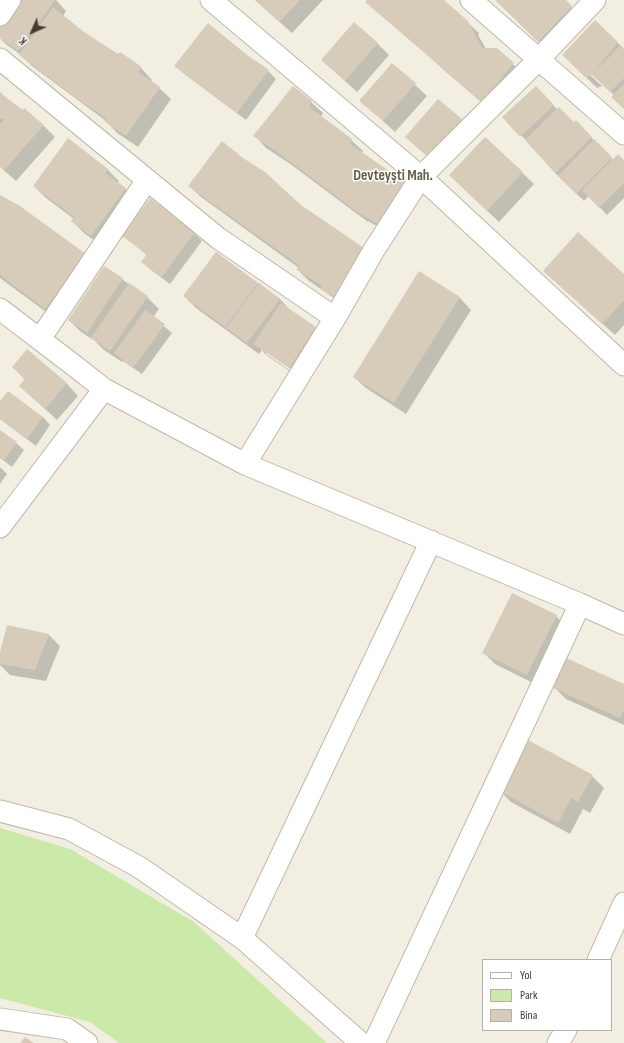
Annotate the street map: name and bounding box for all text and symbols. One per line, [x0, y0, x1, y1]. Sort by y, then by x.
north arrow [12, 12, 52, 52]
text: K [17, 34, 30, 47]
district label: Devteyşti Mah. [353, 167, 433, 185]
legend [482, 959, 612, 1031]
text: Yol [520, 968, 532, 983]
text: Park [520, 988, 538, 1003]
text: Bina [520, 1008, 537, 1023]

